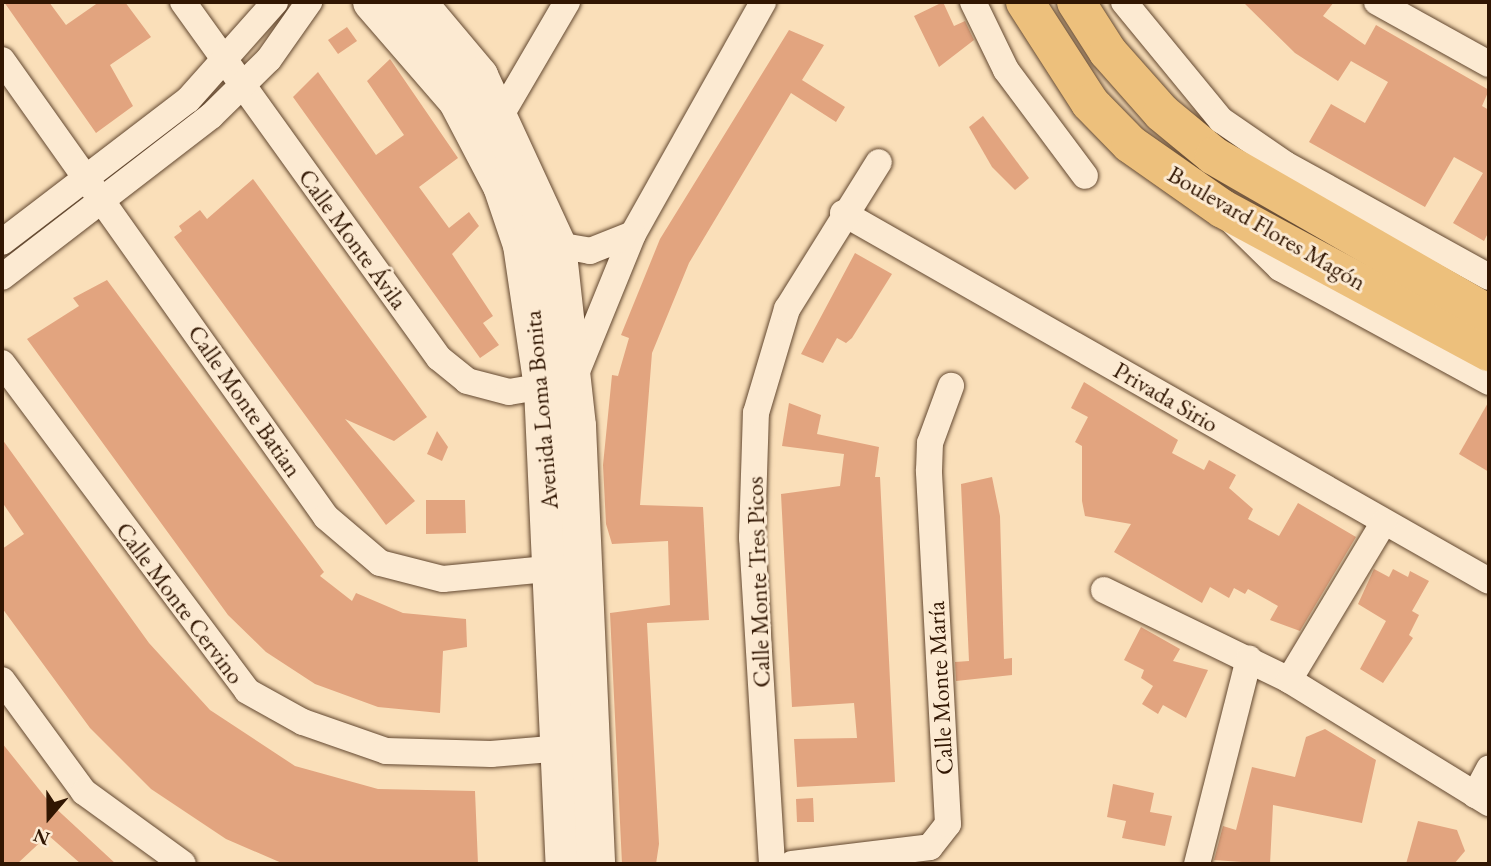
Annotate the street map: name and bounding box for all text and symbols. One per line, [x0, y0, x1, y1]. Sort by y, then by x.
street label: Boulevard Flores Magón [1163, 160, 1371, 296]
street label: Calle Monte Ávila [292, 163, 414, 315]
street label: Avenida Loma Bonita [518, 309, 564, 511]
street label: Calle Monte Batian [182, 319, 308, 483]
street label: Privada Sirio [1108, 355, 1224, 439]
street label: Calle Monte Tres Picos [740, 476, 776, 688]
street label: Calle Monte Cervino [110, 516, 250, 690]
street label: Calle Monte María [921, 600, 959, 776]
north arrow [14, 782, 84, 852]
text: N [30, 823, 53, 852]

